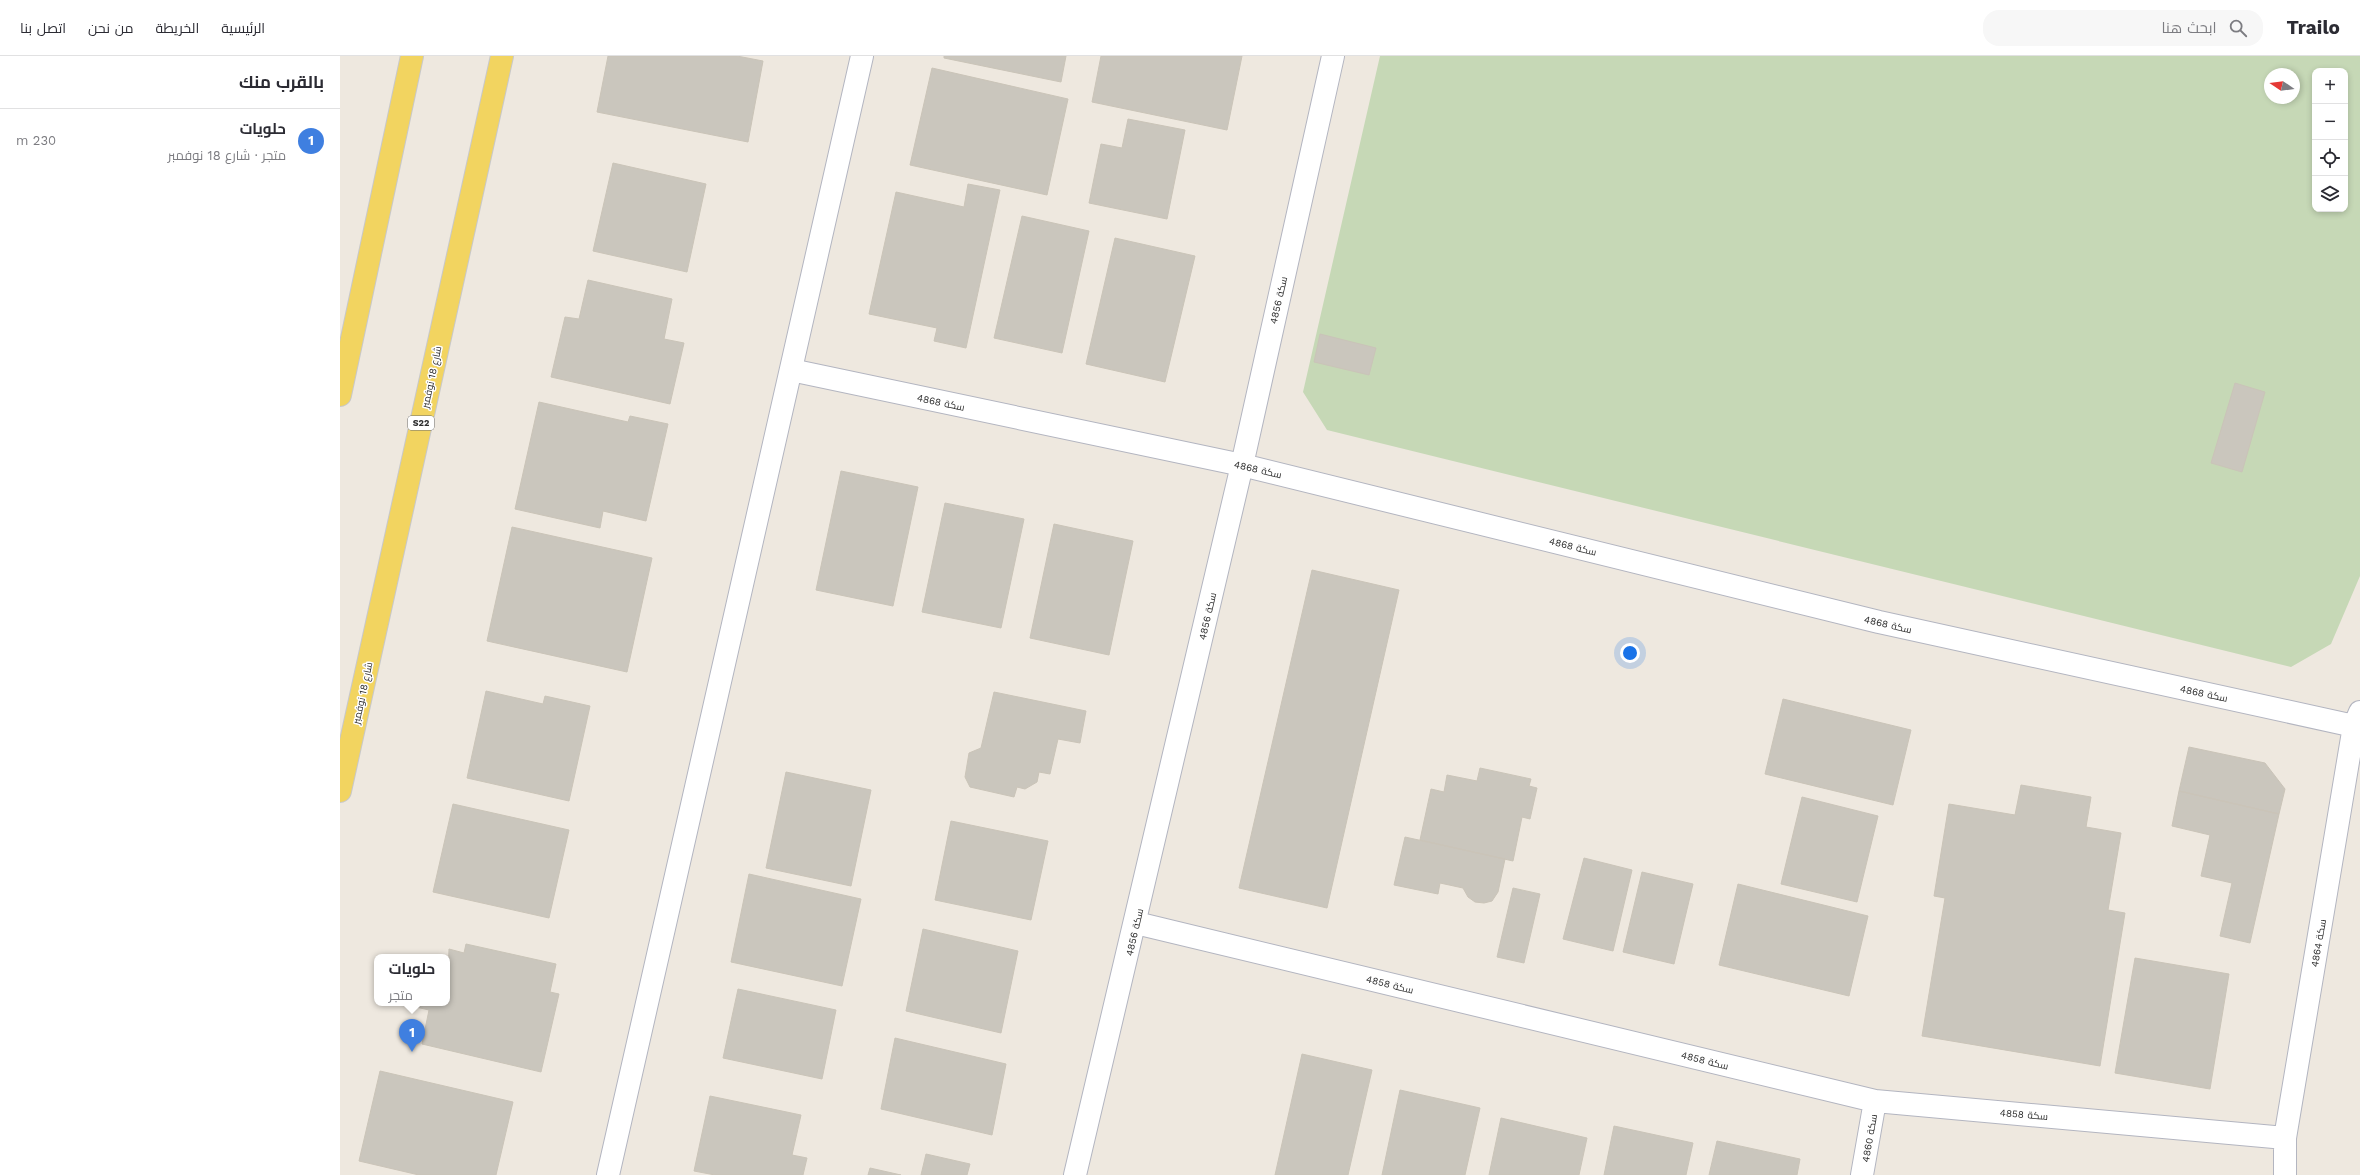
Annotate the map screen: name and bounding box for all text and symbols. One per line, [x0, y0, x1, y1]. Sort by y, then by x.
search box [1983, 10, 2263, 46]
text: Trailo [2287, 16, 2340, 39]
icon: search [2227, 17, 2249, 39]
text: ابحث هنا [2161, 19, 2217, 37]
text: اتصل بنا [20, 20, 66, 36]
text: من نحن [88, 20, 134, 36]
text: الخريطة [156, 20, 199, 36]
text: الرئيسية [221, 20, 265, 36]
north arrow [2264, 68, 2300, 104]
map controls [2312, 68, 2348, 212]
button: + [2312, 68, 2348, 104]
text: بالقرب منك [239, 72, 324, 92]
button: − [2312, 104, 2348, 140]
text: حلويات [240, 120, 286, 138]
text: 230 m [16, 133, 56, 148]
text: 1 [308, 133, 314, 148]
button: locate [2312, 140, 2348, 176]
text: متجر · شارع 18 نوفمبر [168, 148, 286, 163]
button: layers [2312, 176, 2348, 212]
street label: سكة 4856 [1268, 275, 1289, 325]
street label: شارع 18 نوفمبر [419, 345, 444, 410]
street label: سكة 4868 [916, 392, 966, 413]
road number: S22 [408, 416, 434, 430]
street label: سكة 4868 [1233, 459, 1283, 480]
street label: سكة 4868 [1548, 535, 1598, 558]
street label: سكة 4856 [1197, 591, 1218, 641]
street label: سكة 4868 [1863, 614, 1913, 635]
your location [1620, 643, 1640, 663]
street label: شارع 18 نوفمبر [350, 661, 375, 726]
street label: سكة 4868 [2179, 683, 2229, 704]
street label: سكة 4856 [1124, 907, 1145, 957]
street label: سكة 4864 [2309, 918, 2328, 968]
popup [374, 954, 450, 1006]
text: حلويات [389, 960, 435, 978]
street label: سكة 4858 [1365, 973, 1415, 996]
text: متجر [389, 988, 413, 1003]
pin: 1 [399, 1019, 425, 1052]
street label: سكة 4858 [1680, 1049, 1730, 1072]
street label: سكة 4858 [1999, 1107, 2048, 1122]
street label: سكة 4860 [1860, 1113, 1879, 1163]

